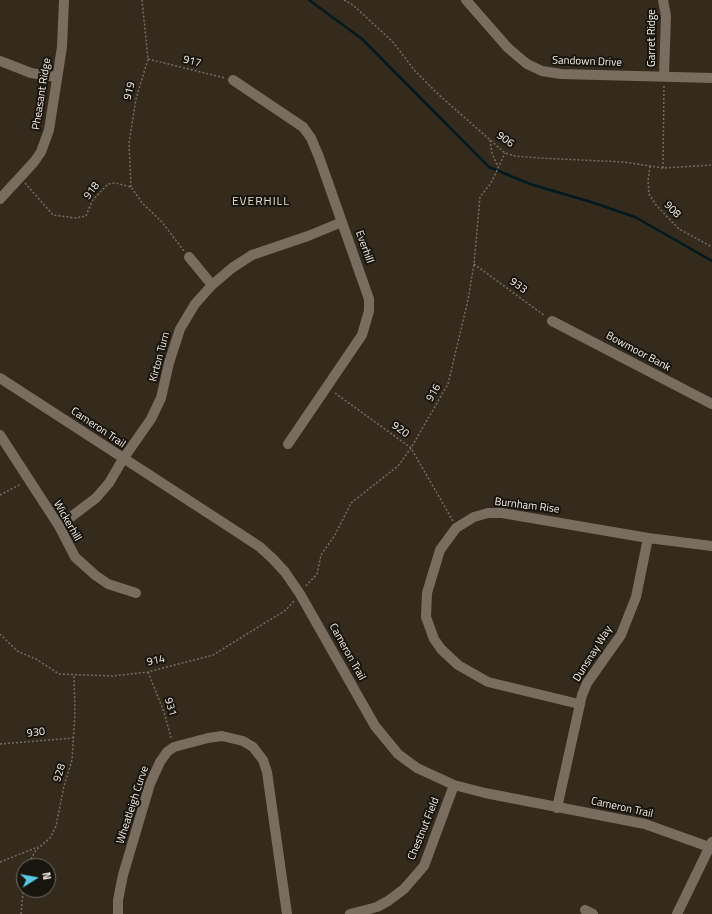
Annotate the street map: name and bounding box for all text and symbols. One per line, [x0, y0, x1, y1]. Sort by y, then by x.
street label: Garret Ridge [645, 9, 659, 67]
street label: 917 [181, 53, 203, 71]
street label: Sandown Drive [552, 54, 622, 70]
street label: Pheasant Ridge [30, 57, 54, 131]
street label: 919 [121, 80, 139, 102]
street label: 906 [494, 129, 516, 151]
street label: 918 [81, 180, 103, 202]
district label: EVERHILL [232, 195, 290, 209]
street label: 908 [661, 199, 683, 221]
street label: Everhill [352, 229, 376, 265]
street label: 933 [507, 275, 529, 297]
street label: Bowmoor Bank [603, 329, 673, 375]
street label: Kirton Turn [147, 331, 173, 383]
street label: 916 [424, 382, 444, 404]
street label: Cameron Trail [68, 405, 128, 451]
street label: 920 [389, 419, 411, 441]
street label: Burnham Rise [494, 495, 560, 517]
street label: Wickerhill [50, 498, 84, 544]
street label: Cameron Trail [326, 621, 368, 683]
street label: Dunsnay Way [571, 624, 615, 684]
street label: 914 [146, 653, 166, 669]
street label: 931 [161, 696, 179, 718]
street label: 930 [26, 725, 46, 741]
street label: 928 [51, 762, 69, 784]
street label: Wheatleigh Curve [114, 764, 152, 846]
street label: Cameron Trail [590, 795, 654, 821]
street label: Chestnut Field [405, 796, 443, 862]
north arrow [16, 858, 56, 898]
text: N [38, 871, 55, 881]

